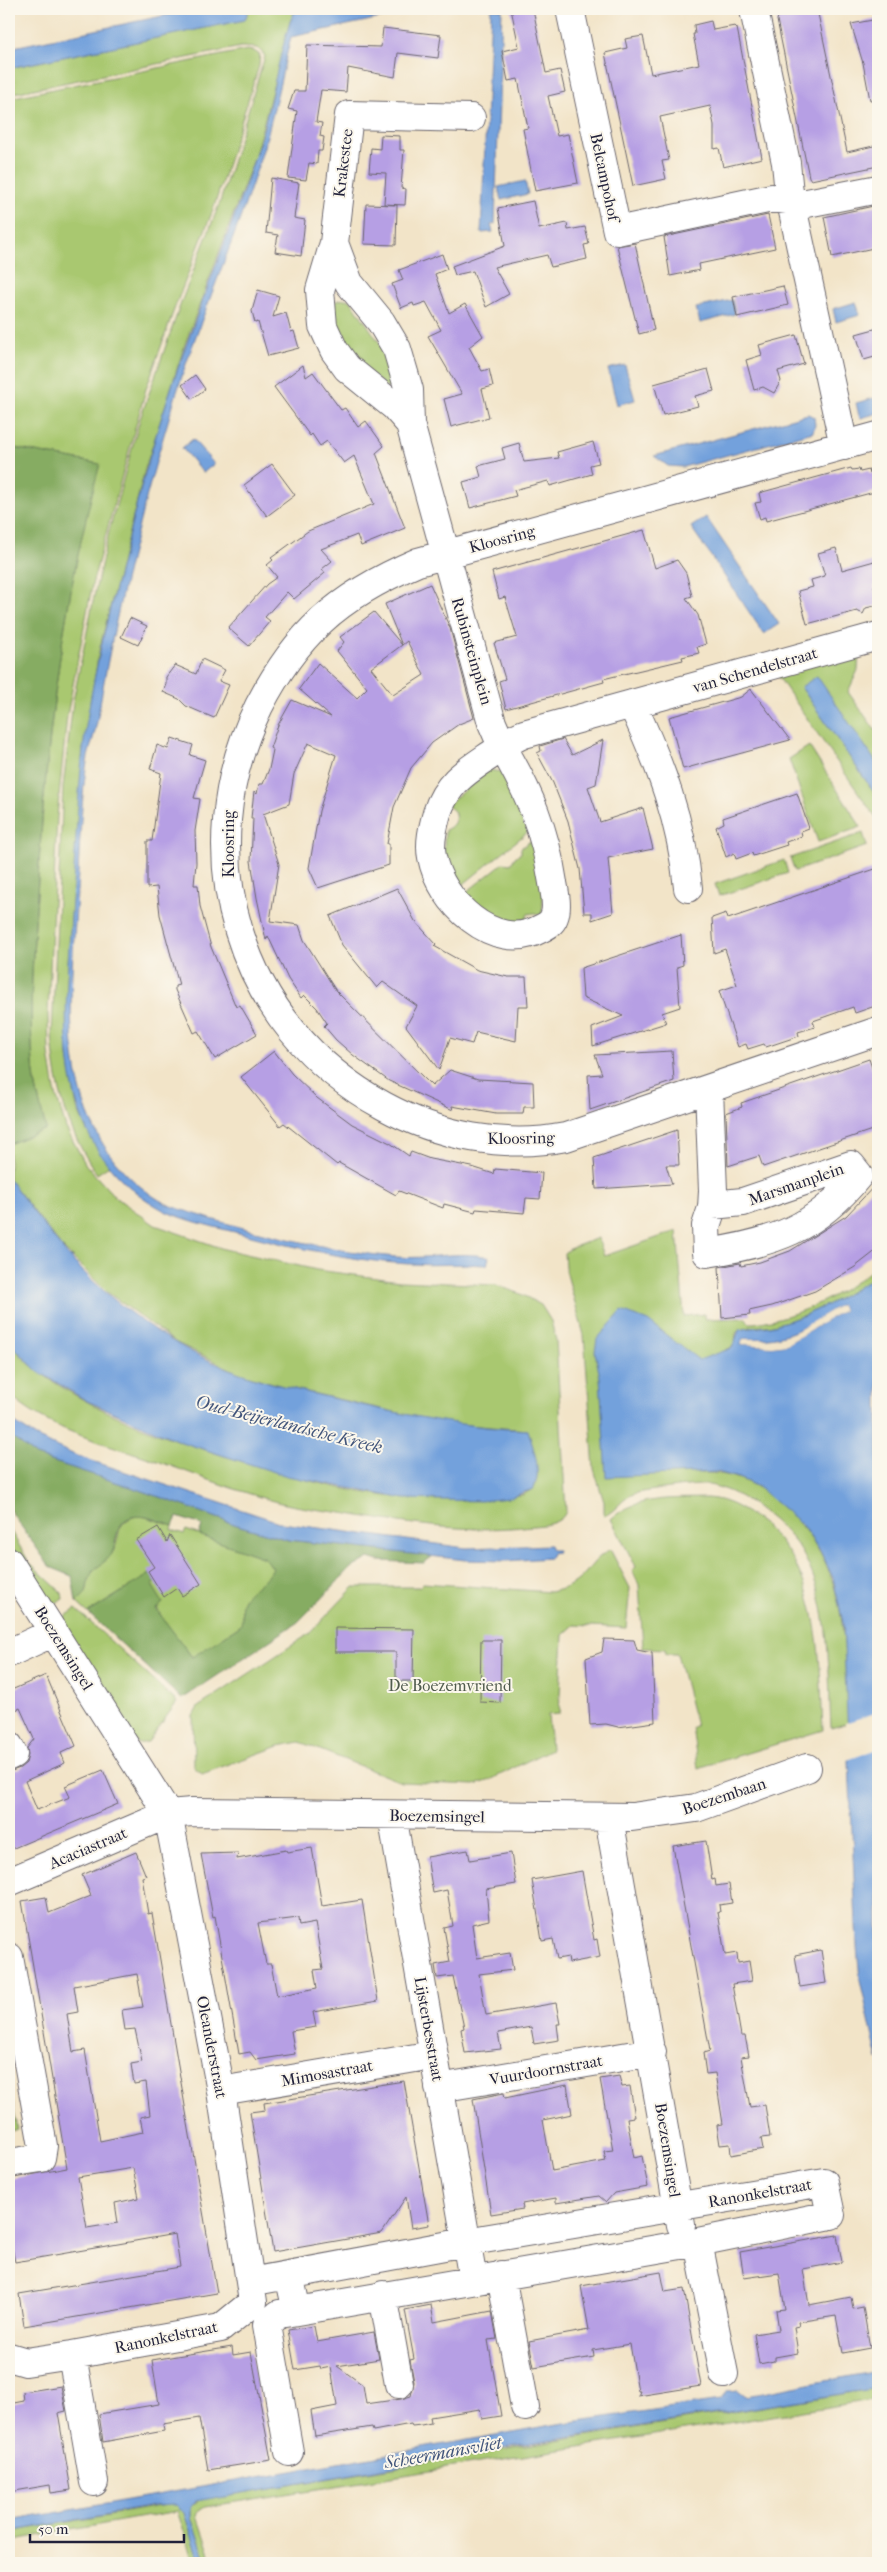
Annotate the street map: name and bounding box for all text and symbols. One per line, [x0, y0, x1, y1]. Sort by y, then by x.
street label: Krakestee [329, 127, 357, 199]
street label: Belcampohof [586, 131, 624, 226]
street label: Kloosring [467, 521, 537, 557]
street label: Rubinsteinplein [448, 595, 497, 708]
street label: van Schendelstraat [690, 643, 820, 697]
street label: Kloosring [219, 810, 238, 878]
street label: Kloosring [487, 1128, 555, 1148]
street label: Marsmanplein [746, 1159, 847, 1209]
water label: Oud-Beijerlandsche Kreek [193, 1392, 385, 1458]
street label: Boezemsingel [31, 1602, 98, 1694]
park label: De Boezemvriend [388, 1676, 512, 1695]
street label: Boezembaan [680, 1773, 769, 1818]
street label: Boezemsingel [389, 1806, 485, 1826]
street label: Acaciastraat [45, 1823, 130, 1873]
street label: Lijsterbesstraat [410, 1975, 448, 2083]
street label: Oleanderstraat [193, 1994, 231, 2100]
street label: Vuurdoornstraat [487, 2051, 604, 2089]
street label: Mimosastraat [280, 2056, 375, 2090]
street label: Boezemsingel [651, 2101, 685, 2199]
street label: Ranonkelstraat [707, 2174, 814, 2211]
street label: Ranonkelstraat [113, 2317, 220, 2357]
water label: Scheermansvliet [382, 2432, 505, 2474]
scale bar [30, 2512, 184, 2544]
text: 50 m [38, 2520, 69, 2538]

